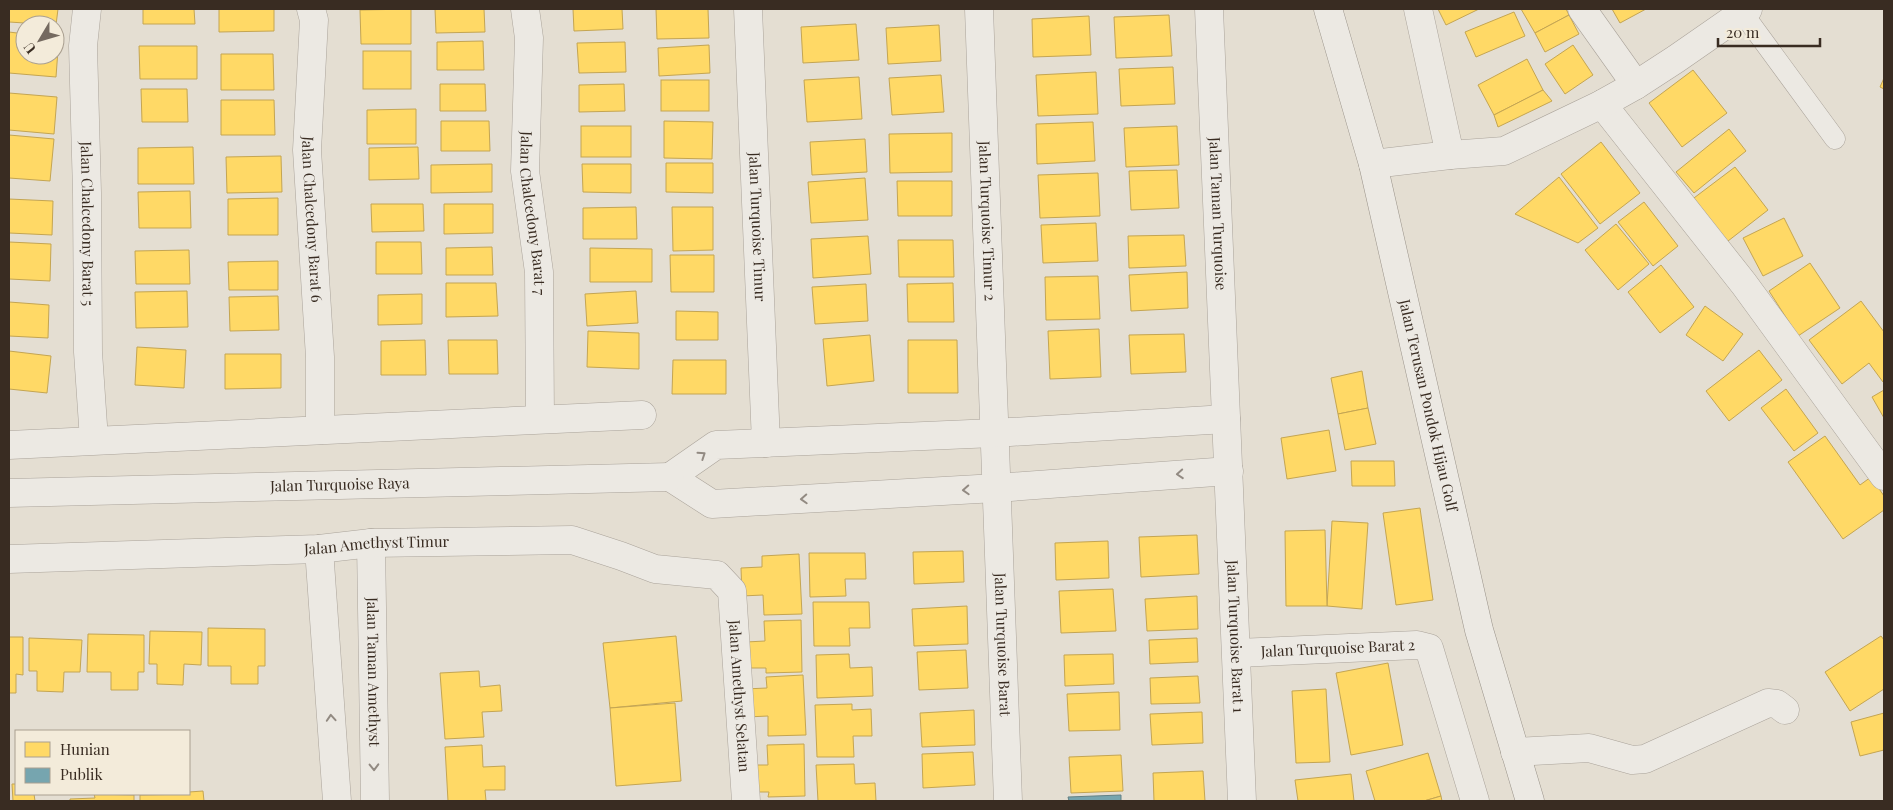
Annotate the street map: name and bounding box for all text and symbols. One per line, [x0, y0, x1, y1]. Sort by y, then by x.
north arrow [15, 15, 65, 65]
scale bar [1718, 15, 1820, 47]
text: 20 m [1726, 22, 1760, 42]
text: U [19, 38, 40, 58]
street label: Jalan Chalcedony Barat 7 [516, 130, 550, 295]
street label: Jalan Chalcedony Barat 6 [298, 135, 328, 303]
street label: Jalan Taman Turquoise [1205, 136, 1232, 291]
street label: Jalan Turquoise Timur 2 [975, 139, 1001, 301]
street label: Jalan Chalcedony Barat 5 [77, 140, 99, 306]
street label: Jalan Turquoise Timur [745, 151, 771, 302]
street label: Jalan Terusan Pondok Hijau Golf [1395, 296, 1463, 514]
one-way arrow [696, 452, 706, 461]
one-way arrow [1176, 469, 1184, 480]
street label: Jalan Turquoise Raya [269, 472, 410, 496]
one-way arrow [962, 484, 970, 495]
one-way arrow [799, 494, 807, 505]
street label: Jalan Amethyst Timur [303, 531, 450, 559]
street label: Jalan Turquoise Barat 1 [1223, 559, 1249, 714]
street label: Jalan Turquoise Barat [991, 571, 1016, 717]
street label: Jalan Taman Amethyst [363, 596, 385, 748]
street label: Jalan Amethyst Selatan [725, 618, 755, 773]
street label: Jalan Turquoise Barat 2 [1259, 634, 1415, 661]
one-way arrow [326, 713, 337, 721]
legend [15, 730, 190, 795]
text: Hunian [60, 739, 110, 759]
text: Publik [60, 764, 103, 784]
one-way arrow [369, 764, 379, 771]

